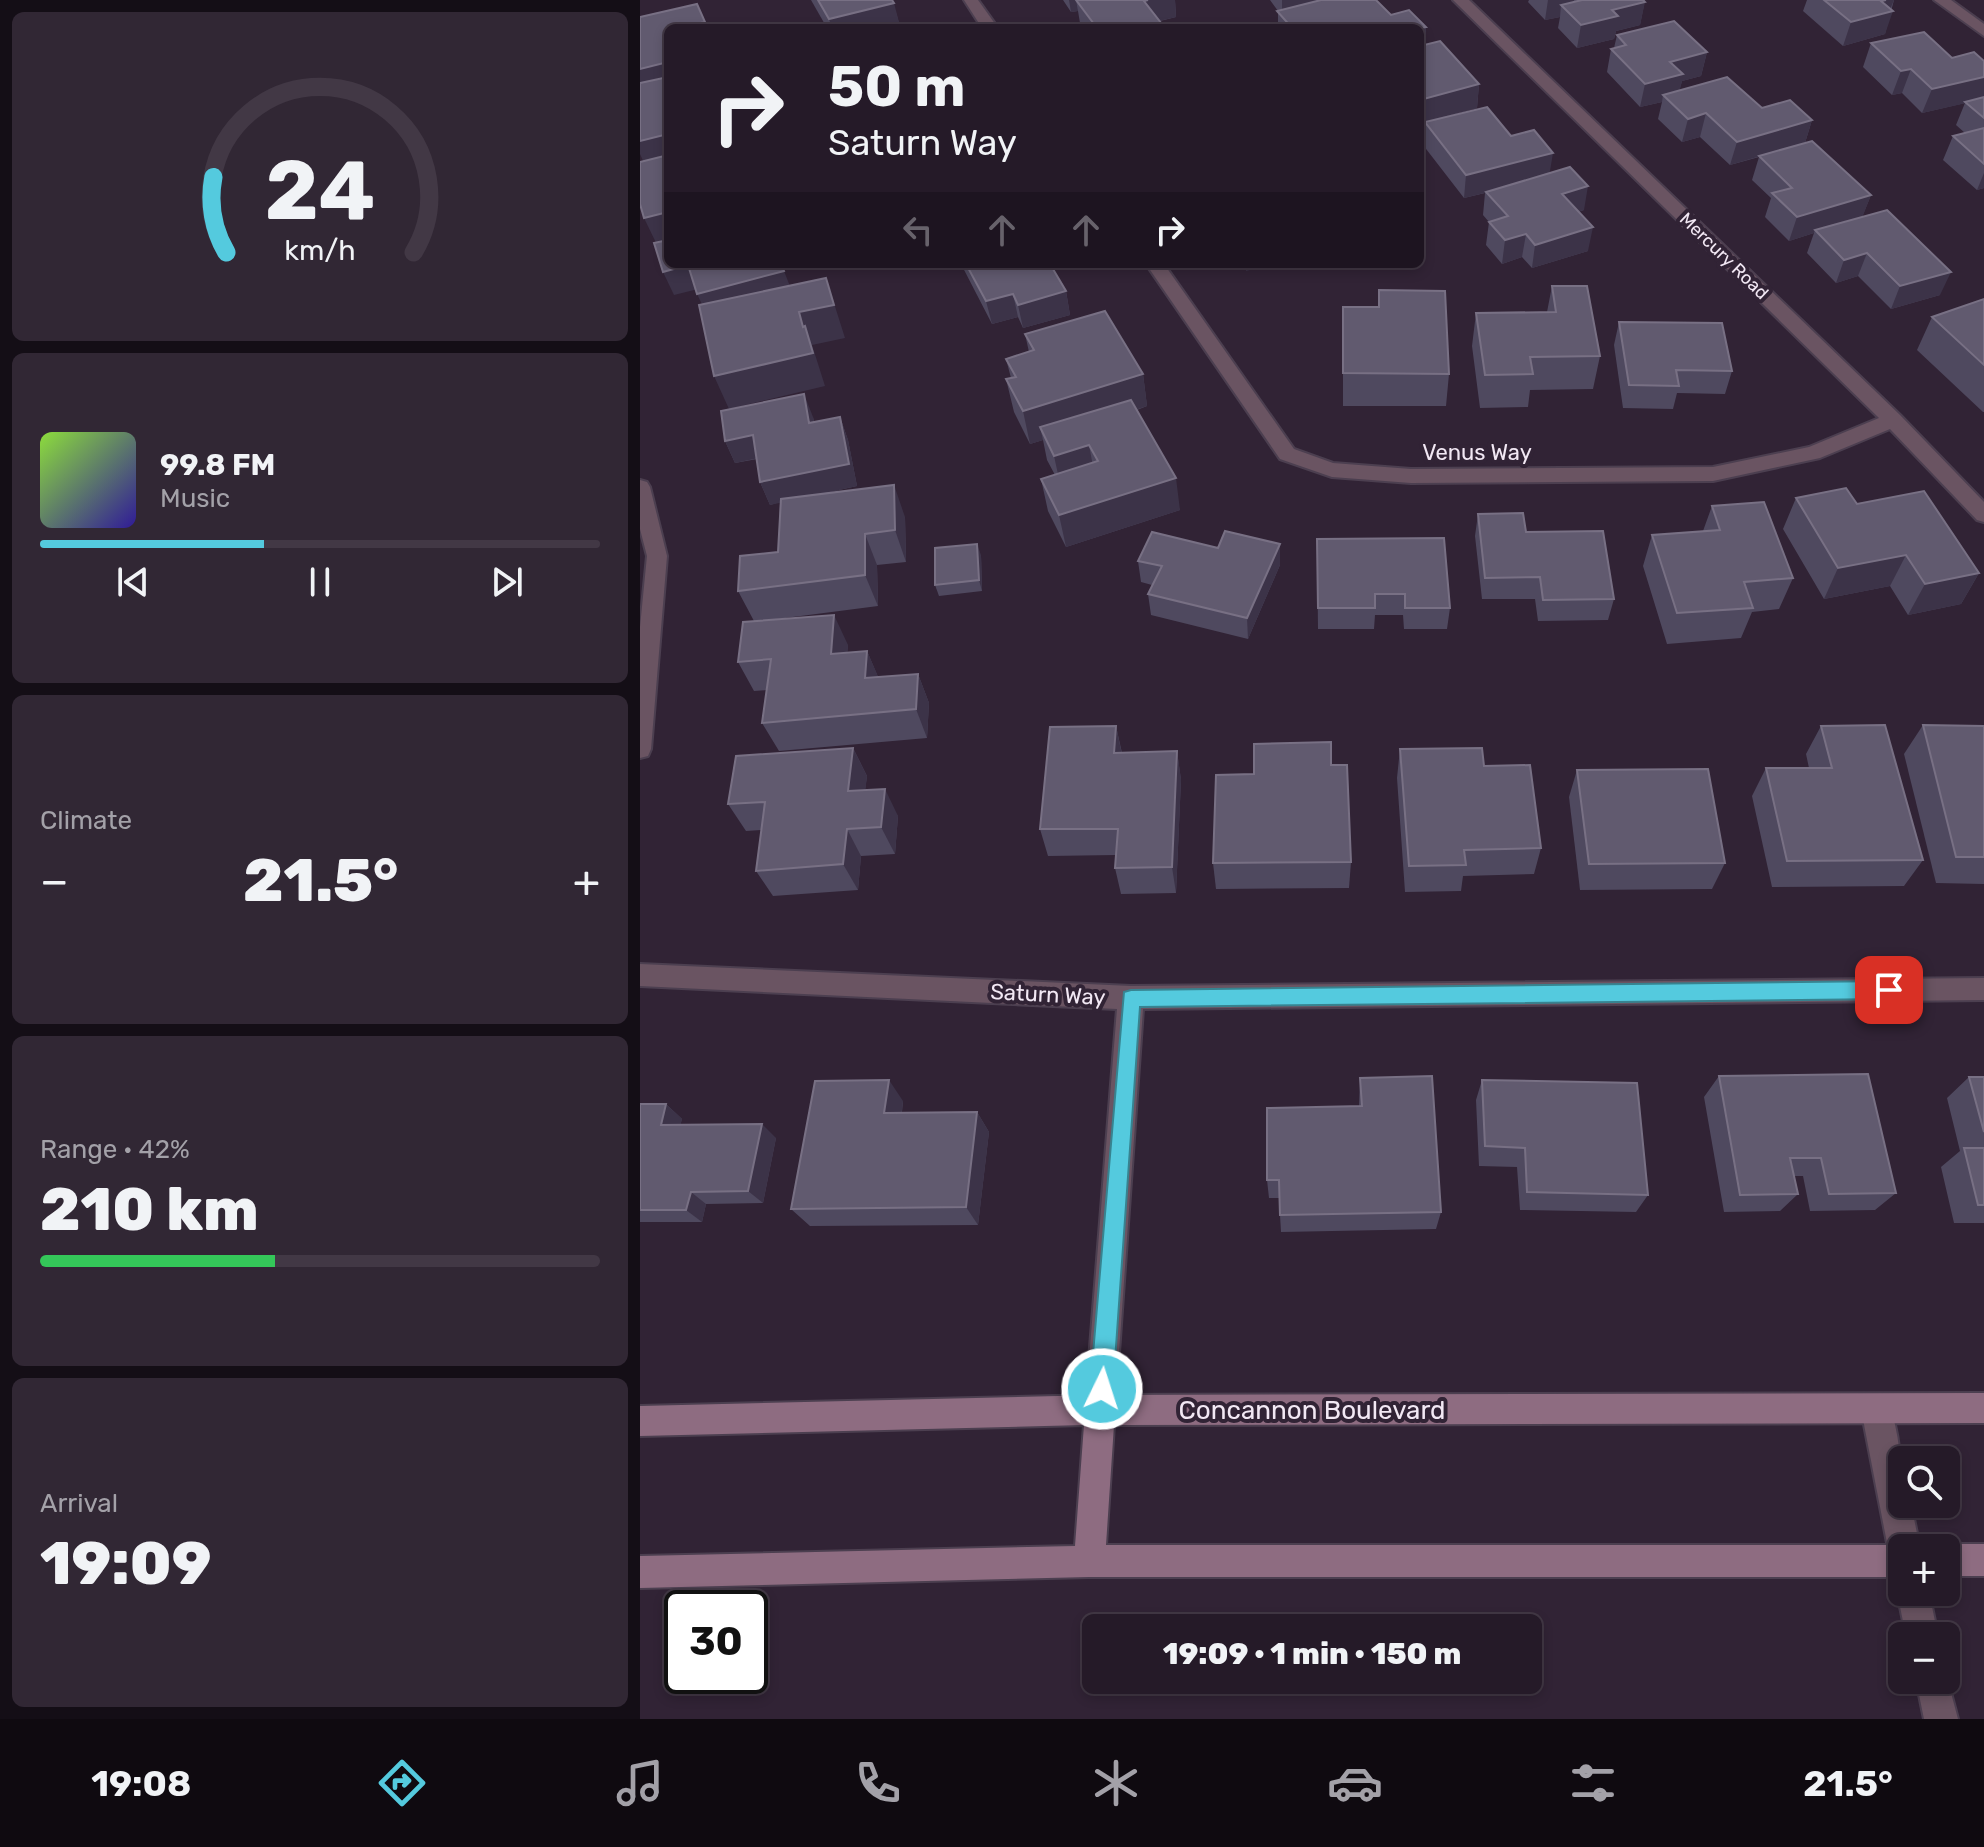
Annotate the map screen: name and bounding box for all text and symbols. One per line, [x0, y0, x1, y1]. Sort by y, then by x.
text: 50 m [828, 54, 965, 120]
icon: right [696, 56, 800, 160]
text: Saturn Way [828, 121, 1017, 164]
text: 24 [265, 140, 375, 239]
icon: left [896, 208, 940, 252]
icon: ahead [980, 208, 1024, 252]
icon: ahead [1064, 208, 1108, 252]
icon: right [1148, 208, 1192, 252]
street label: Mercury Road [1675, 208, 1773, 304]
text: km/h [284, 233, 356, 267]
street label: Venus Way [1422, 439, 1532, 466]
text: 99.8 FM [160, 447, 275, 483]
text: Music [160, 483, 230, 514]
icon: previous [111, 560, 155, 604]
icon: pause [298, 560, 342, 604]
icon: next [485, 560, 529, 604]
text: Climate [40, 805, 132, 836]
text: 21.5° [243, 845, 398, 916]
text: − [40, 855, 69, 907]
text: + [573, 855, 600, 907]
pin [1855, 956, 1923, 1024]
icon: arrive [1867, 968, 1911, 1012]
street label: Saturn Way [990, 978, 1106, 1011]
text: Range · 42% [40, 1134, 190, 1165]
text: 210 km [40, 1174, 259, 1245]
position arrow [1060, 1347, 1144, 1431]
street label: Concannon Boulevard [1179, 1395, 1445, 1426]
map controls [1888, 1446, 1960, 1694]
button: search [1888, 1446, 1960, 1518]
text: Arrival [40, 1488, 118, 1519]
text: 19:09 [40, 1528, 211, 1599]
button: + [1888, 1534, 1960, 1606]
speed limit sign: 30 [664, 1590, 768, 1694]
button: − [1888, 1622, 1960, 1694]
text: 19:09 · 1 min · 150 m [1163, 1636, 1461, 1672]
icon: directions [374, 1755, 430, 1811]
icon: music [612, 1755, 668, 1811]
icon: phone [850, 1755, 906, 1811]
icon: climate [1088, 1755, 1144, 1811]
icon: car [1327, 1755, 1383, 1811]
icon: filters [1565, 1755, 1621, 1811]
text: 19:08 [91, 1762, 191, 1805]
text: 21.5° [1803, 1762, 1893, 1805]

